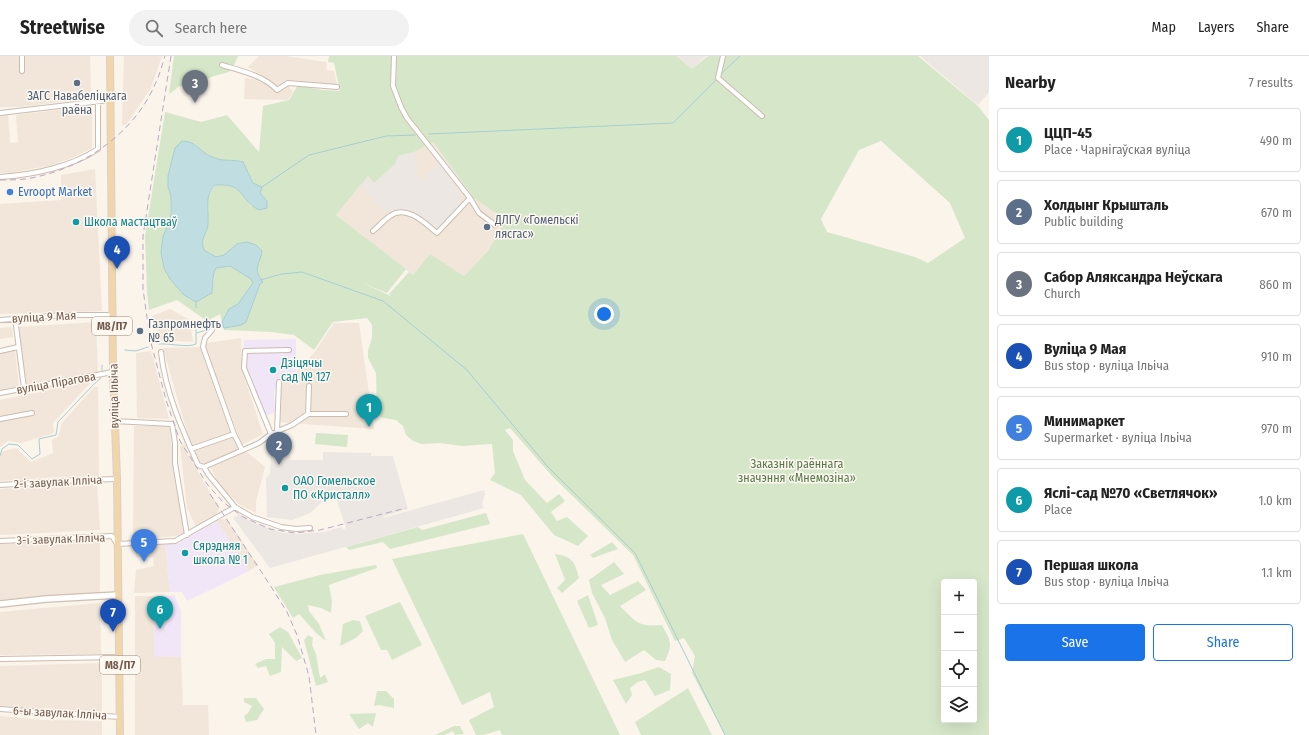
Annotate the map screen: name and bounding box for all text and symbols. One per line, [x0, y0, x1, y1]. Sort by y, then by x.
search box [129, 10, 409, 46]
text: Streetwise [20, 16, 105, 39]
icon: search [143, 17, 165, 39]
text: Search here [175, 19, 247, 37]
text: Map [1152, 19, 1176, 36]
text: Layers [1198, 19, 1234, 36]
text: Share [1256, 19, 1289, 36]
pin: 3 [182, 70, 208, 103]
text: Nearby [1005, 72, 1056, 93]
text: 7 results [1249, 75, 1293, 90]
marker: ЗАГС Навабеліцкага раёна [72, 78, 82, 88]
place label: ЗАГС Навабеліцкага раёна [27, 89, 127, 117]
text: ЦЦП-45 [1044, 124, 1092, 142]
text: 1 [1016, 133, 1022, 148]
text: 490 m [1260, 133, 1292, 148]
text: Place · Чарнігаўская вуліца [1044, 142, 1191, 157]
place label: Evroopt Market [18, 185, 92, 199]
marker: Evroopt Market [5, 187, 15, 197]
text: Холдынг Крышталь [1044, 196, 1168, 214]
text: 2 [1016, 205, 1022, 220]
text: 670 m [1261, 205, 1292, 220]
place label: ДЛГУ «Гомельскі лясгас» [494, 213, 579, 241]
text: Public building [1044, 214, 1123, 229]
place label: Школа мастацтваў [84, 215, 178, 229]
marker: Школа мастацтваў [71, 217, 81, 227]
marker: ДЛГУ «Гомельскі лясгас» [482, 222, 492, 232]
pin: 4 [104, 236, 130, 269]
text: Сабор Аляксандра Неўскага [1044, 268, 1223, 286]
text: 3 [1016, 277, 1022, 292]
text: 860 m [1259, 277, 1292, 292]
text: Church [1044, 286, 1081, 301]
your location [594, 304, 614, 324]
street label: вуліца 9 Мая [11, 308, 77, 326]
road number: М8/П7 [92, 317, 132, 335]
place label: Газпромнефть № 65 [148, 317, 222, 345]
marker: Газпромнефть № 65 [135, 326, 145, 336]
text: Вуліца 9 Мая [1044, 340, 1126, 358]
text: 4 [1016, 349, 1022, 364]
text: 910 m [1261, 349, 1292, 364]
place label: Дзіцячы сад № 127 [280, 356, 331, 384]
text: Bus stop · вуліца Ільіча [1044, 358, 1169, 373]
street label: вуліца Ільіча [106, 363, 122, 429]
marker: Дзіцячы сад № 127 [268, 365, 278, 375]
street label: вуліца Пірагова [15, 369, 97, 397]
pin: 1 [356, 394, 382, 427]
text: Минимаркет [1044, 412, 1125, 430]
text: 5 [1016, 421, 1022, 436]
text: 970 m [1261, 421, 1292, 436]
text: Supermarket · вуліца Ільіча [1044, 430, 1192, 445]
pin: 2 [266, 432, 292, 465]
park label: Заказнік раённага значэння «Мнемозіна» [738, 457, 856, 485]
street label: 2-і завулак Ілліча [13, 473, 103, 491]
place label: ОАО Гомельское ПО «Кристалл» [293, 474, 375, 502]
marker: ОАО Гомельское ПО «Кристалл» [280, 483, 290, 493]
text: Яслі-сад №70 «Светлячок» [1044, 484, 1218, 502]
text: 6 [1016, 493, 1022, 508]
text: 1.0 km [1258, 493, 1292, 508]
text: Place [1044, 502, 1072, 517]
pin: 5 [131, 529, 157, 562]
street label: 3-і завулак Ілліча [16, 530, 106, 548]
place label: Сярэдняя школа № 1 [193, 539, 248, 567]
marker: Сярэдняя школа № 1 [180, 548, 190, 558]
text: Першая школа [1044, 556, 1138, 574]
text: 7 [1016, 565, 1022, 580]
text: 1.1 km [1261, 565, 1292, 580]
text: Bus stop · вуліца Ільіча [1044, 574, 1169, 589]
map controls [941, 579, 977, 723]
button: + [941, 579, 977, 615]
pin: 6 [147, 596, 173, 629]
pin: 7 [100, 599, 126, 632]
button: − [941, 615, 977, 651]
button: Save [1005, 624, 1145, 661]
button: Share [1153, 624, 1293, 661]
button: locate [941, 651, 977, 687]
road number: М8/П7 [100, 656, 140, 674]
button: layers [941, 687, 977, 723]
street label: 6-ы завулак Ілліча [13, 704, 108, 722]

